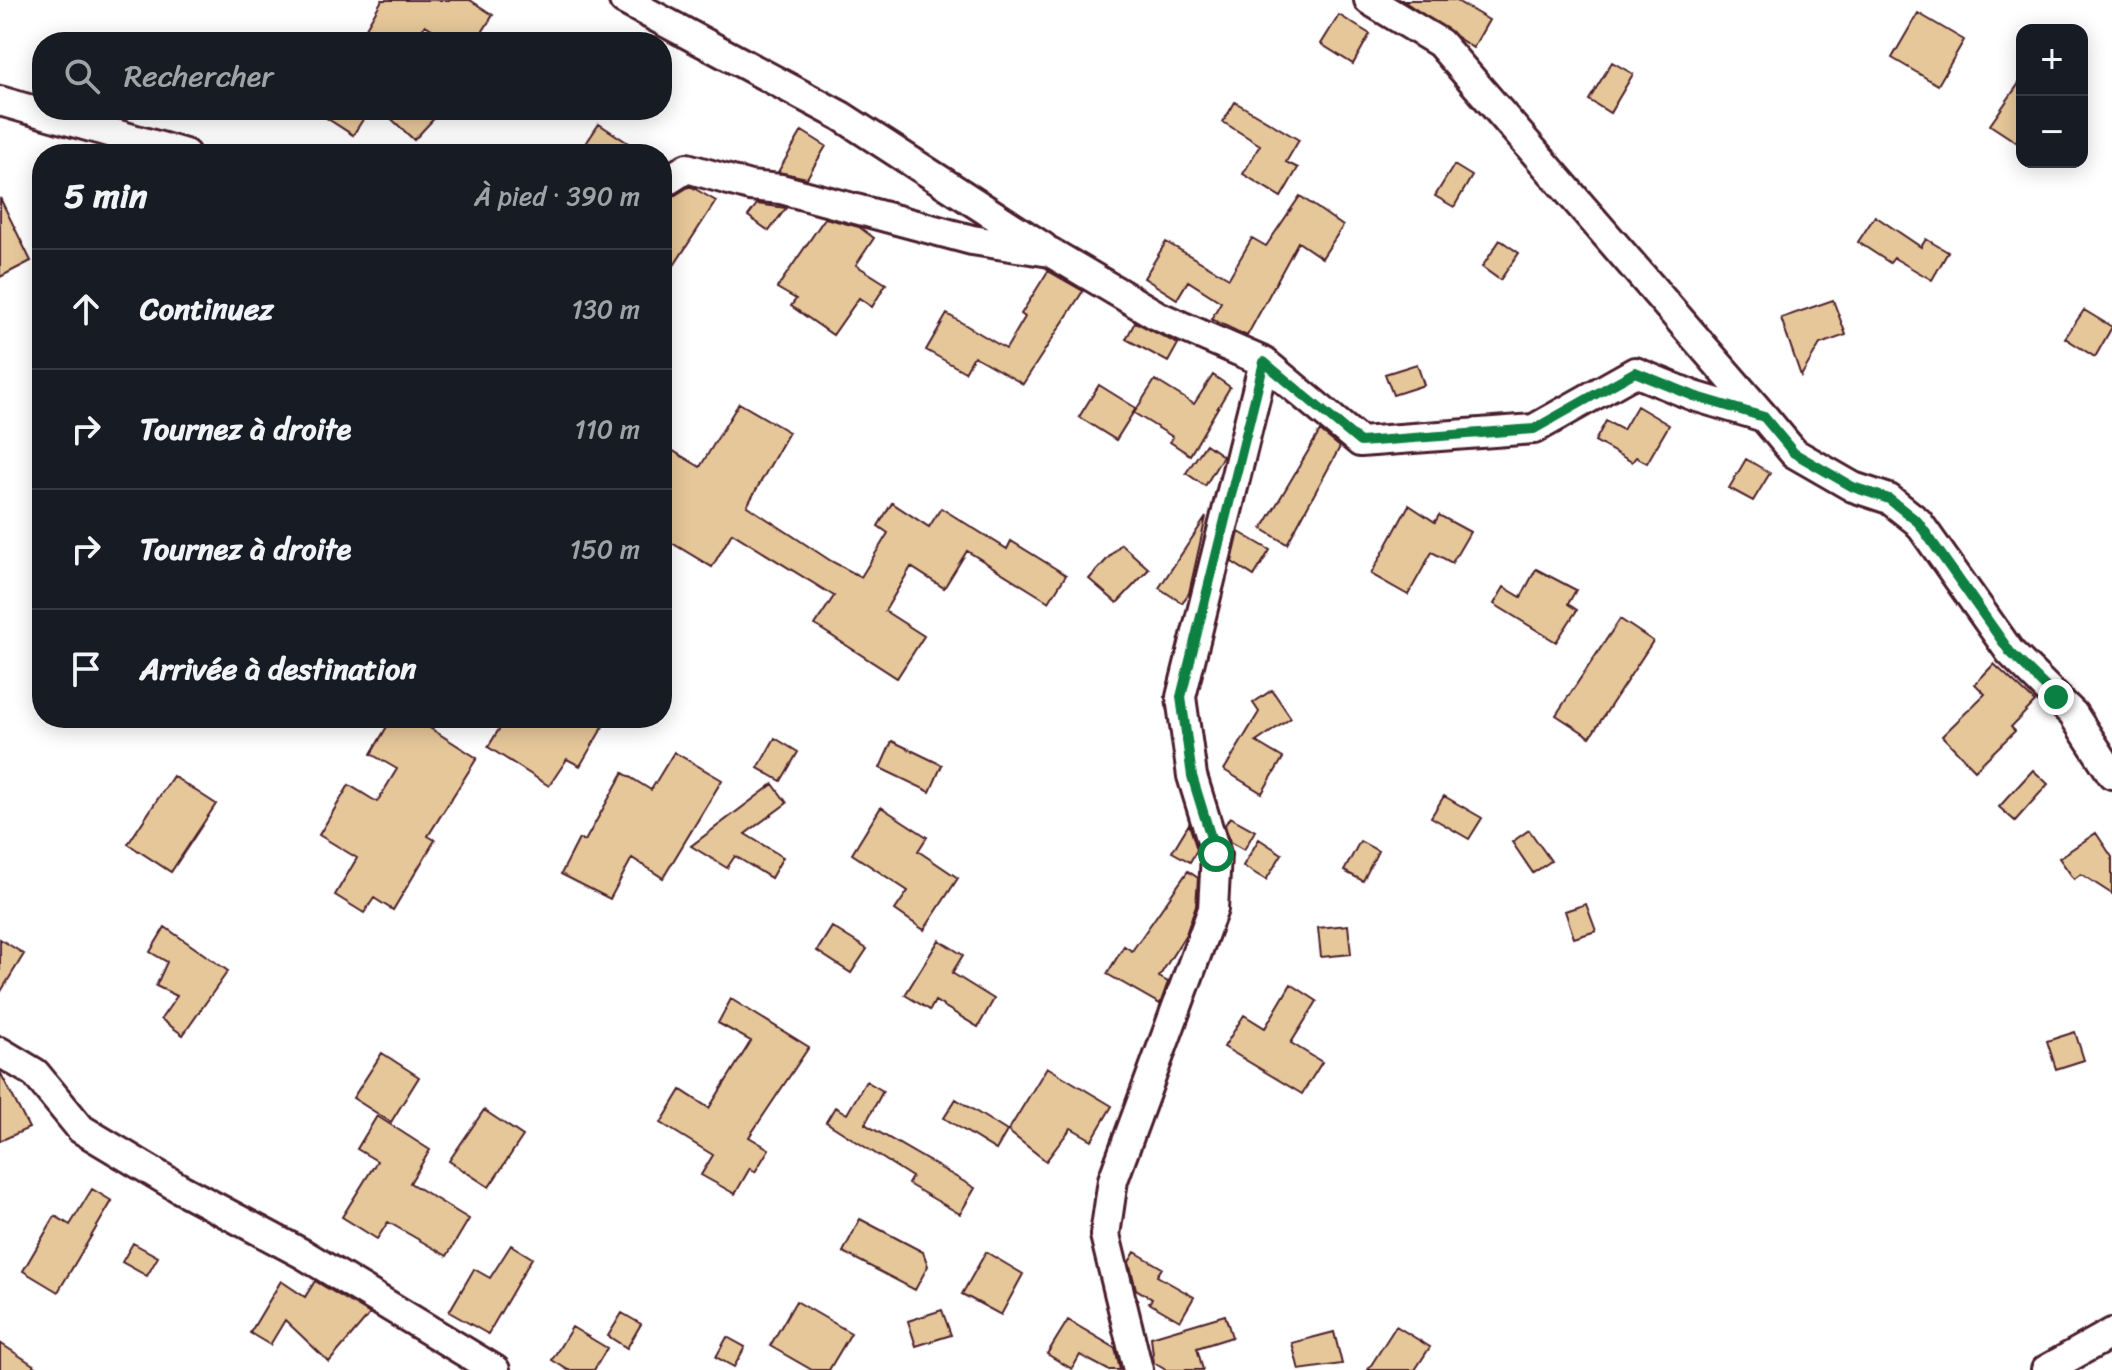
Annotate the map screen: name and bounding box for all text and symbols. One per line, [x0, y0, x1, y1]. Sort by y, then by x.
map controls [2016, 24, 2088, 168]
button: + [2016, 24, 2088, 96]
search box [32, 32, 672, 120]
text: Rechercher [124, 49, 274, 103]
icon: search [60, 54, 104, 98]
button: − [2016, 96, 2088, 168]
text: 5 min [64, 166, 147, 226]
text: À pied · 390 m [474, 173, 640, 219]
text: Continuez [140, 282, 274, 336]
text: 130 m [571, 286, 640, 332]
icon: ahead [64, 287, 108, 331]
text: Tournez à droite [140, 402, 351, 456]
text: 110 m [575, 406, 640, 452]
icon: right [64, 407, 108, 451]
text: Tournez à droite [140, 522, 351, 576]
text: 150 m [570, 526, 640, 572]
icon: right [64, 527, 108, 571]
text: Arrivée à destination [140, 642, 417, 696]
icon: arrive [64, 647, 108, 691]
route end [2038, 679, 2074, 715]
route start [1198, 836, 1234, 872]

